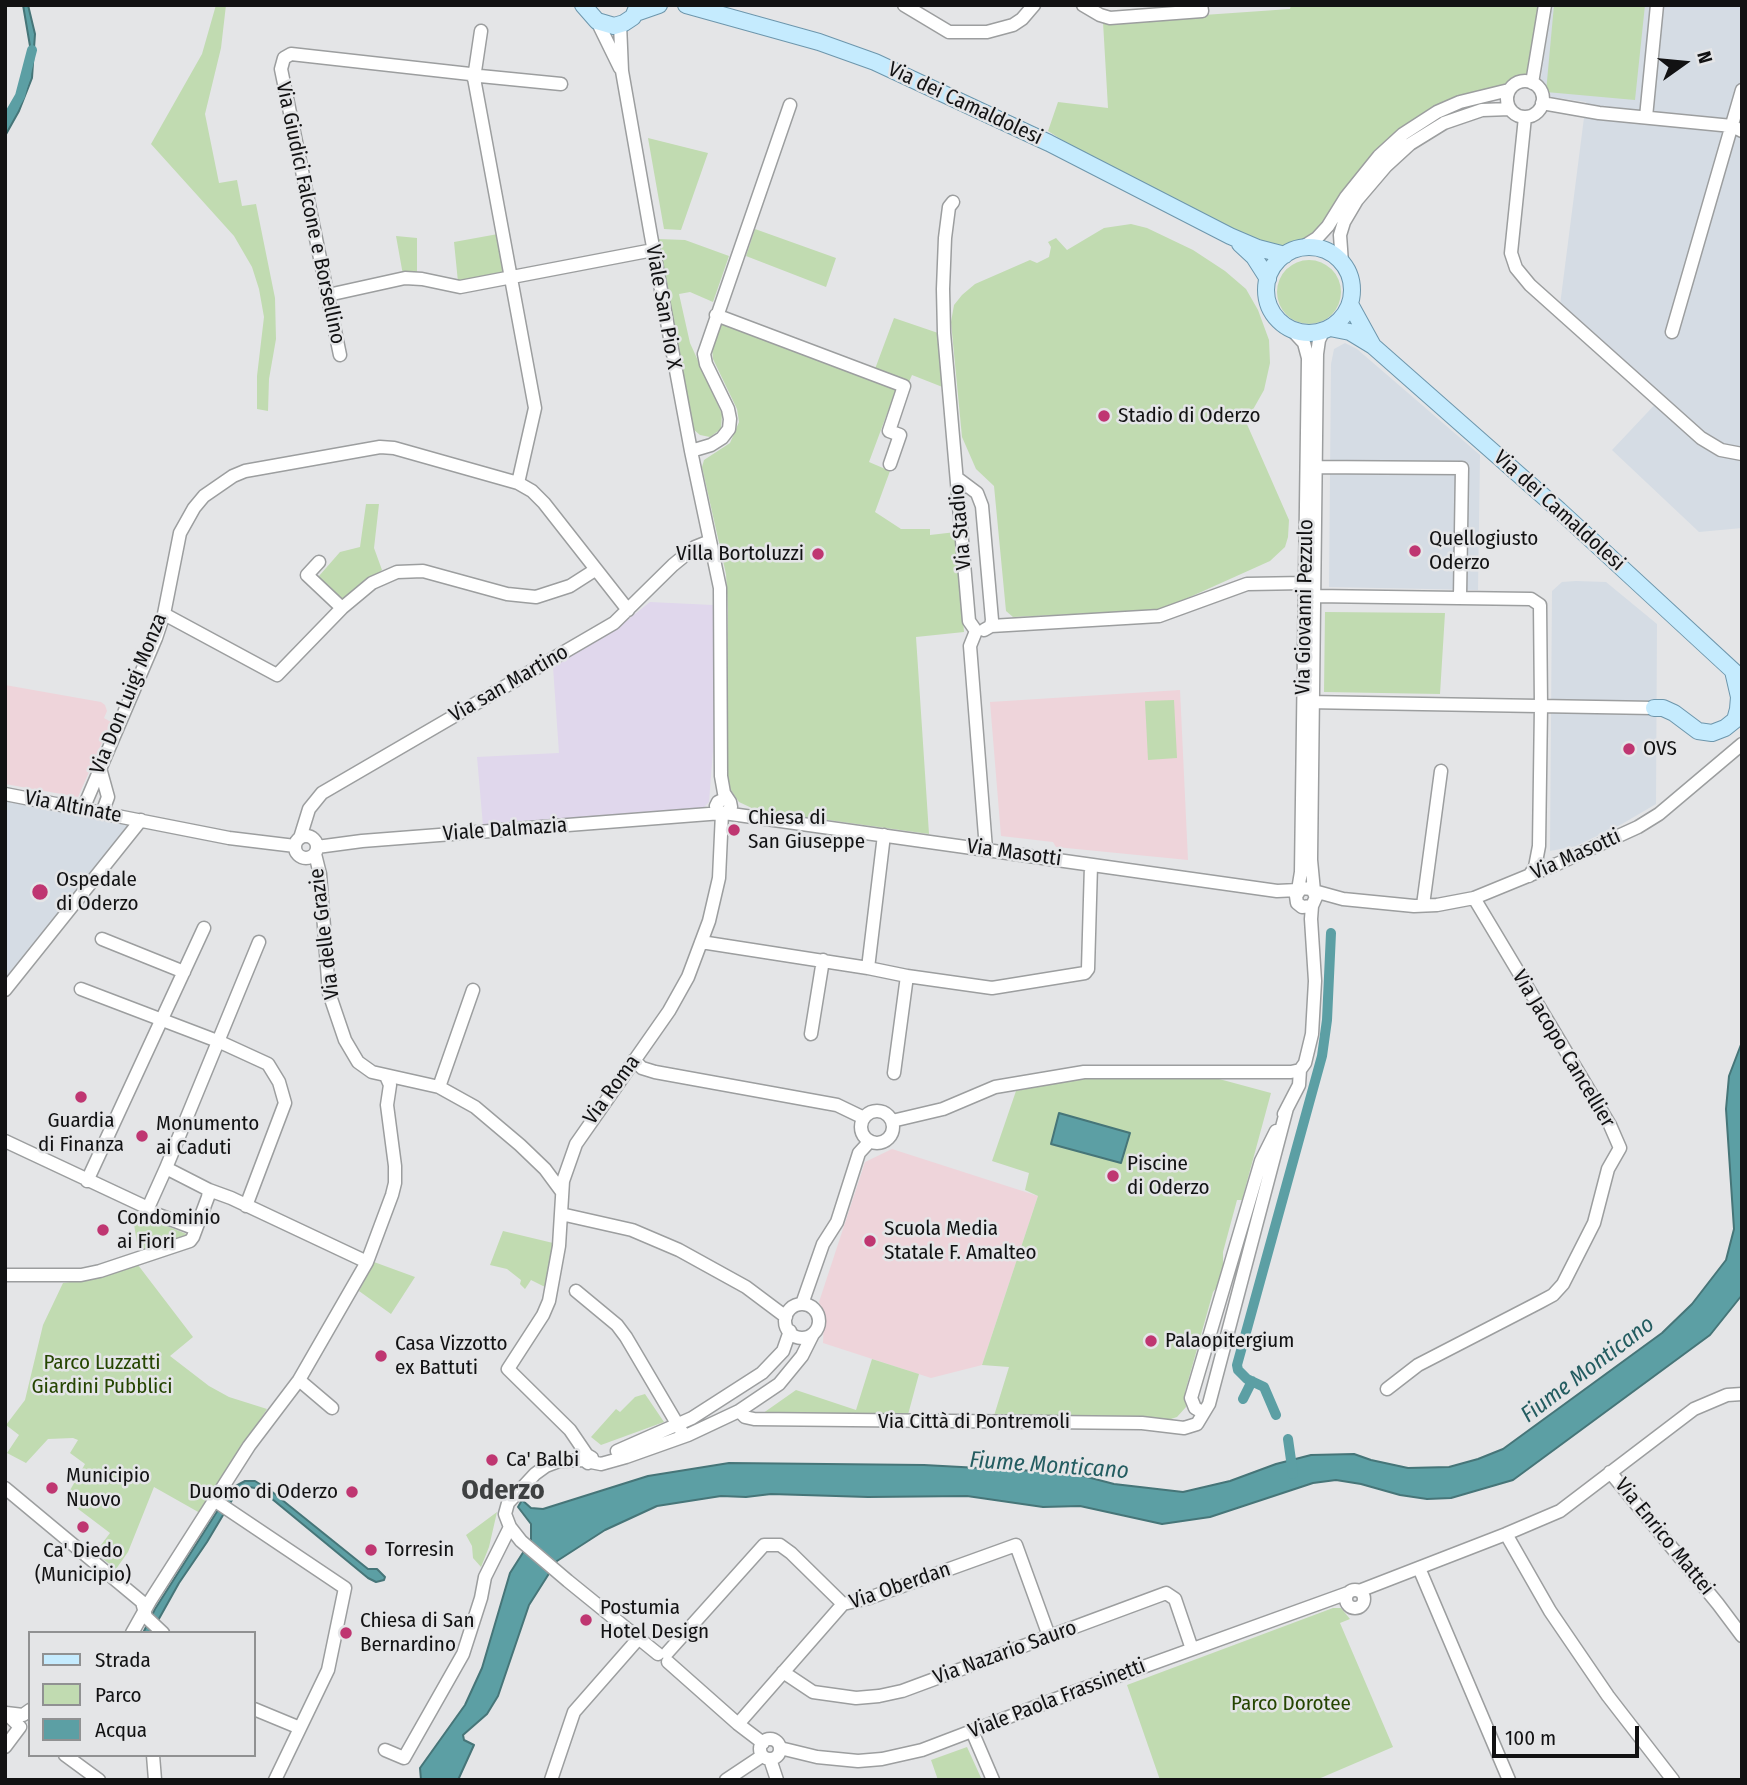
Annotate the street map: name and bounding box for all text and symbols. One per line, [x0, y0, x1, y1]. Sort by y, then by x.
north arrow [1649, 28, 1719, 98]
text: N [1692, 49, 1717, 66]
street label: Via dei Camaldolesi [884, 57, 1046, 151]
street label: Via Giudici Falcone e Borsellino [270, 80, 350, 346]
street label: Viale San Pio X [640, 243, 686, 371]
place label: Stadio di Oderzo [1118, 403, 1261, 429]
marker: Stadio di Oderzo [1096, 408, 1112, 424]
street label: Via dei Camaldolesi [1488, 445, 1630, 577]
street label: Via Stadio [945, 483, 977, 571]
street label: Via Giovanni Pezzulo [1291, 519, 1319, 695]
place label: Quellogiusto Oderzo [1429, 526, 1538, 576]
place label: Villa Bortoluzzi [676, 541, 804, 567]
marker: Quellogiusto Oderzo [1407, 543, 1423, 559]
marker: Villa Bortoluzzi [810, 546, 826, 562]
street label: Via Don Luigi Monza [85, 610, 173, 778]
street label: Via san Martino [445, 640, 573, 728]
place label: OVS [1643, 736, 1677, 762]
marker: OVS [1621, 741, 1637, 757]
street label: Via Altinate [22, 785, 124, 829]
place label: Chiesa di San Giuseppe [748, 805, 865, 855]
street label: Viale Dalmazia [442, 813, 568, 847]
marker: Chiesa di San Giuseppe [726, 822, 742, 838]
street label: Via Masotti [1527, 824, 1625, 886]
street label: Via Masotti [965, 834, 1063, 872]
place label: Ospedale di Oderzo [56, 867, 139, 917]
street label: Via delle Grazie [304, 867, 346, 1001]
marker: Ospedale di Oderzo [30, 882, 50, 902]
street label: Via Jacopo Cancellier [1506, 966, 1620, 1132]
street label: Via Roma [578, 1050, 646, 1130]
marker: Guardia di Finanza [73, 1089, 89, 1105]
place label: Guardia di Finanza [38, 1108, 124, 1158]
place label: Monumento ai Caduti [156, 1111, 259, 1161]
marker: Monumento ai Caduti [134, 1128, 150, 1144]
place label: Piscine di Oderzo [1127, 1151, 1210, 1201]
marker: Piscine di Oderzo [1105, 1168, 1121, 1184]
place label: Condominio ai Fiori [117, 1205, 221, 1255]
place label: Scuola Media Statale F. Amalteo [884, 1216, 1037, 1266]
marker: Condominio ai Fiori [95, 1222, 111, 1238]
marker: Scuola Media Statale F. Amalteo [862, 1233, 878, 1249]
water label: Fiume Monticano [1516, 1311, 1660, 1429]
place label: Palaopitergium [1165, 1328, 1294, 1354]
place label: Casa Vizzotto ex Battuti [395, 1331, 508, 1381]
marker: Palaopitergium [1143, 1333, 1159, 1349]
marker: Casa Vizzotto ex Battuti [373, 1348, 389, 1364]
park label: Parco Luzzatti Giardini Pubblici [31, 1350, 173, 1400]
street label: Via Città di Pontremoli [878, 1409, 1070, 1435]
place label: Ca' Balbi [506, 1447, 579, 1473]
water label: Fiume Monticano [968, 1447, 1130, 1485]
marker: Ca' Balbi [484, 1452, 500, 1468]
place label: Municipio Nuovo [66, 1463, 150, 1513]
street label: Via Enrico Mattei [1609, 1473, 1719, 1601]
district label: Oderzo [461, 1474, 545, 1508]
place label: Duomo di Oderzo [189, 1479, 338, 1505]
marker: Municipio Nuovo [44, 1480, 60, 1496]
marker: Duomo di Oderzo [344, 1484, 360, 1500]
marker: Ca' Diedo (Municipio) [75, 1519, 91, 1535]
place label: Torresin [385, 1537, 454, 1563]
place label: Ca' Diedo (Municipio) [35, 1538, 131, 1588]
marker: Torresin [363, 1542, 379, 1558]
street label: Via Oberdan [846, 1557, 954, 1615]
place label: Postumia Hotel Design [600, 1595, 709, 1645]
place label: Chiesa di San Bernardino [360, 1608, 474, 1658]
marker: Postumia Hotel Design [578, 1612, 594, 1628]
street label: Via Nazario Sauro [930, 1615, 1080, 1691]
marker: Chiesa di San Bernardino [338, 1625, 354, 1641]
legend [28, 1631, 256, 1757]
text: Strada [95, 1647, 151, 1673]
street label: Viale Paola Frassinetti [965, 1654, 1149, 1744]
text: Parco [95, 1682, 142, 1708]
park label: Parco Dorotee [1231, 1691, 1351, 1717]
scale bar [1495, 1712, 1642, 1756]
text: Acqua [95, 1717, 147, 1743]
text: 100 m [1505, 1725, 1556, 1751]

